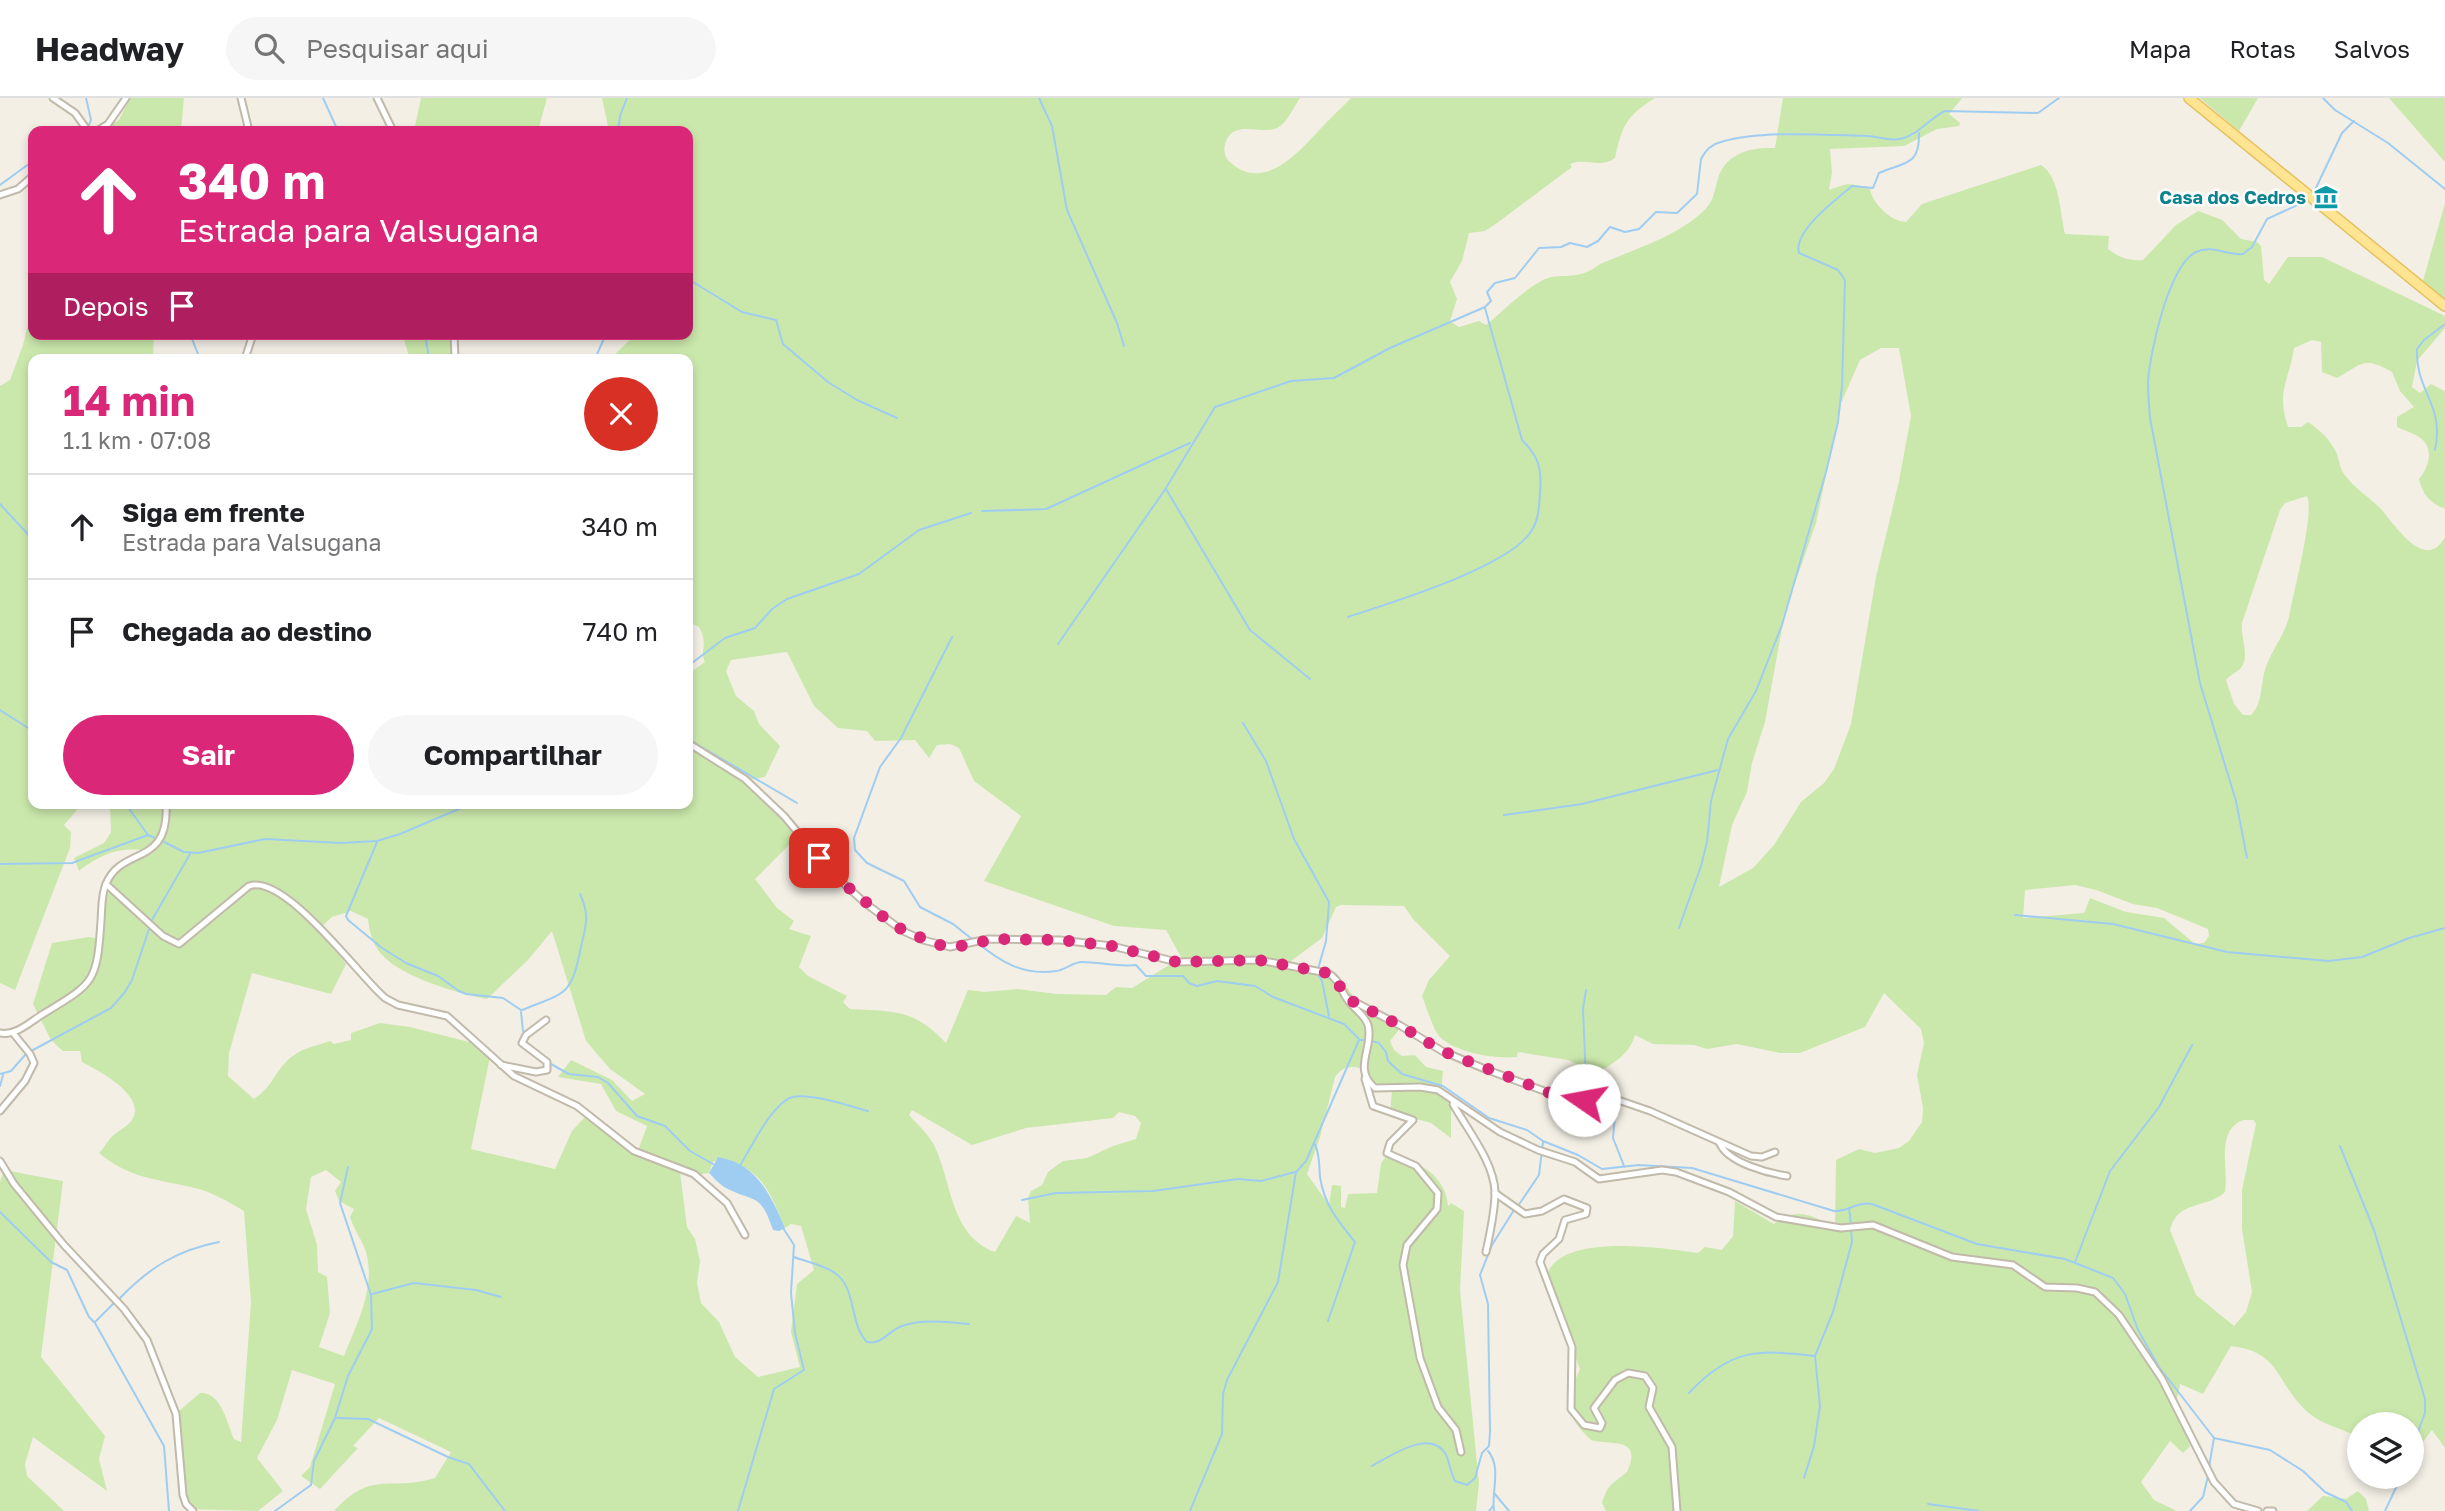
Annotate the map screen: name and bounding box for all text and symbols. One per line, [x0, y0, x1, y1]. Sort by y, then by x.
search box [226, 17, 716, 80]
text: Headway [35, 29, 184, 68]
icon: search [250, 29, 288, 67]
text: Pesquisar aqui [306, 33, 489, 64]
text: Mapa [2129, 34, 2191, 63]
text: Rotas [2229, 34, 2296, 63]
text: Salvos [2334, 34, 2410, 63]
text: 340 m [178, 151, 326, 210]
icon: ahead [63, 154, 154, 245]
museum icon: Casa dos Cedros [2312, 183, 2340, 211]
place label: Casa dos Cedros [2159, 186, 2306, 208]
text: Estrada para Valsugana [178, 211, 539, 249]
icon: arrive [163, 287, 201, 325]
text: Depois [63, 291, 149, 322]
text: 14 min [63, 375, 195, 425]
button: close [584, 377, 658, 451]
text: 1.1 km · 07:08 [63, 426, 211, 454]
text: Siga em frente [122, 497, 305, 528]
icon: ahead [63, 508, 101, 546]
text: 340 m [581, 511, 658, 542]
text: Estrada para Valsugana [122, 528, 381, 556]
icon: arrive [63, 613, 101, 651]
text: Chegada ao destino [122, 616, 372, 647]
text: 740 m [583, 616, 658, 647]
button: Sair [63, 715, 354, 795]
button: Compartilhar [368, 715, 658, 795]
pin [789, 828, 849, 888]
icon: arrive [800, 839, 838, 877]
position arrow [1547, 1063, 1621, 1137]
map controls [2347, 1412, 2424, 1489]
button: layers [2347, 1412, 2424, 1489]

